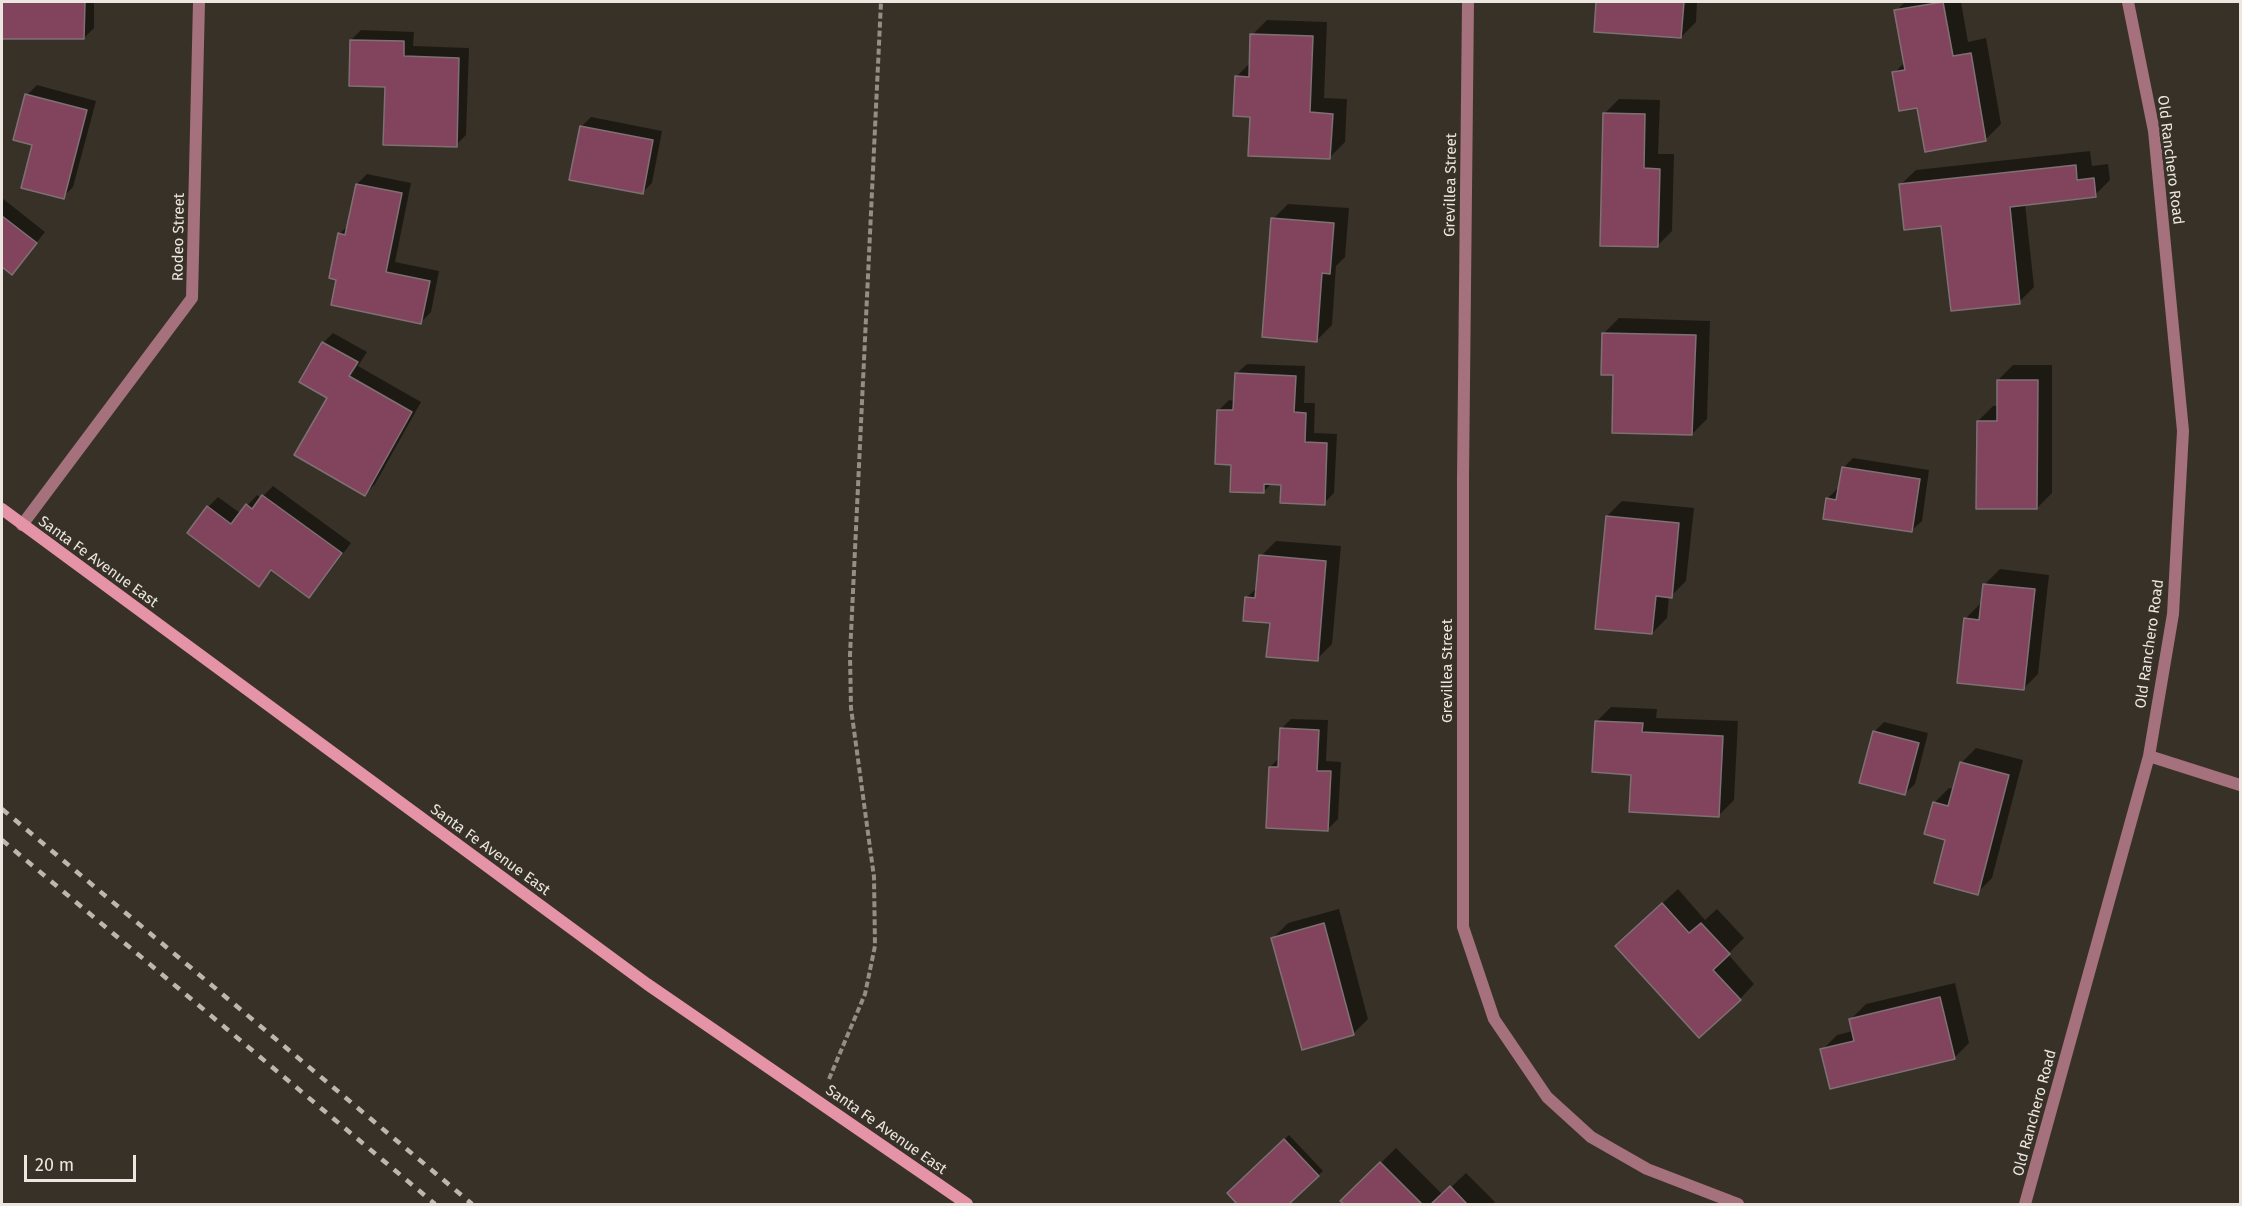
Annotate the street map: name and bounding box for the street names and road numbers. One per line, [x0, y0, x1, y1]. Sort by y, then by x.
street label: Old Ranchero Road [2153, 94, 2187, 226]
street label: Grevillea Street [1441, 133, 1461, 237]
street label: Rodeo Street [169, 193, 189, 281]
street label: Santa Fe Avenue East [35, 513, 161, 611]
street label: Old Ranchero Road [2132, 578, 2168, 710]
street label: Grevillea Street [1439, 619, 1457, 723]
street label: Santa Fe Avenue East [427, 801, 553, 899]
street label: Old Ranchero Road [2009, 1048, 2061, 1178]
street label: Santa Fe Avenue East [822, 1081, 950, 1179]

